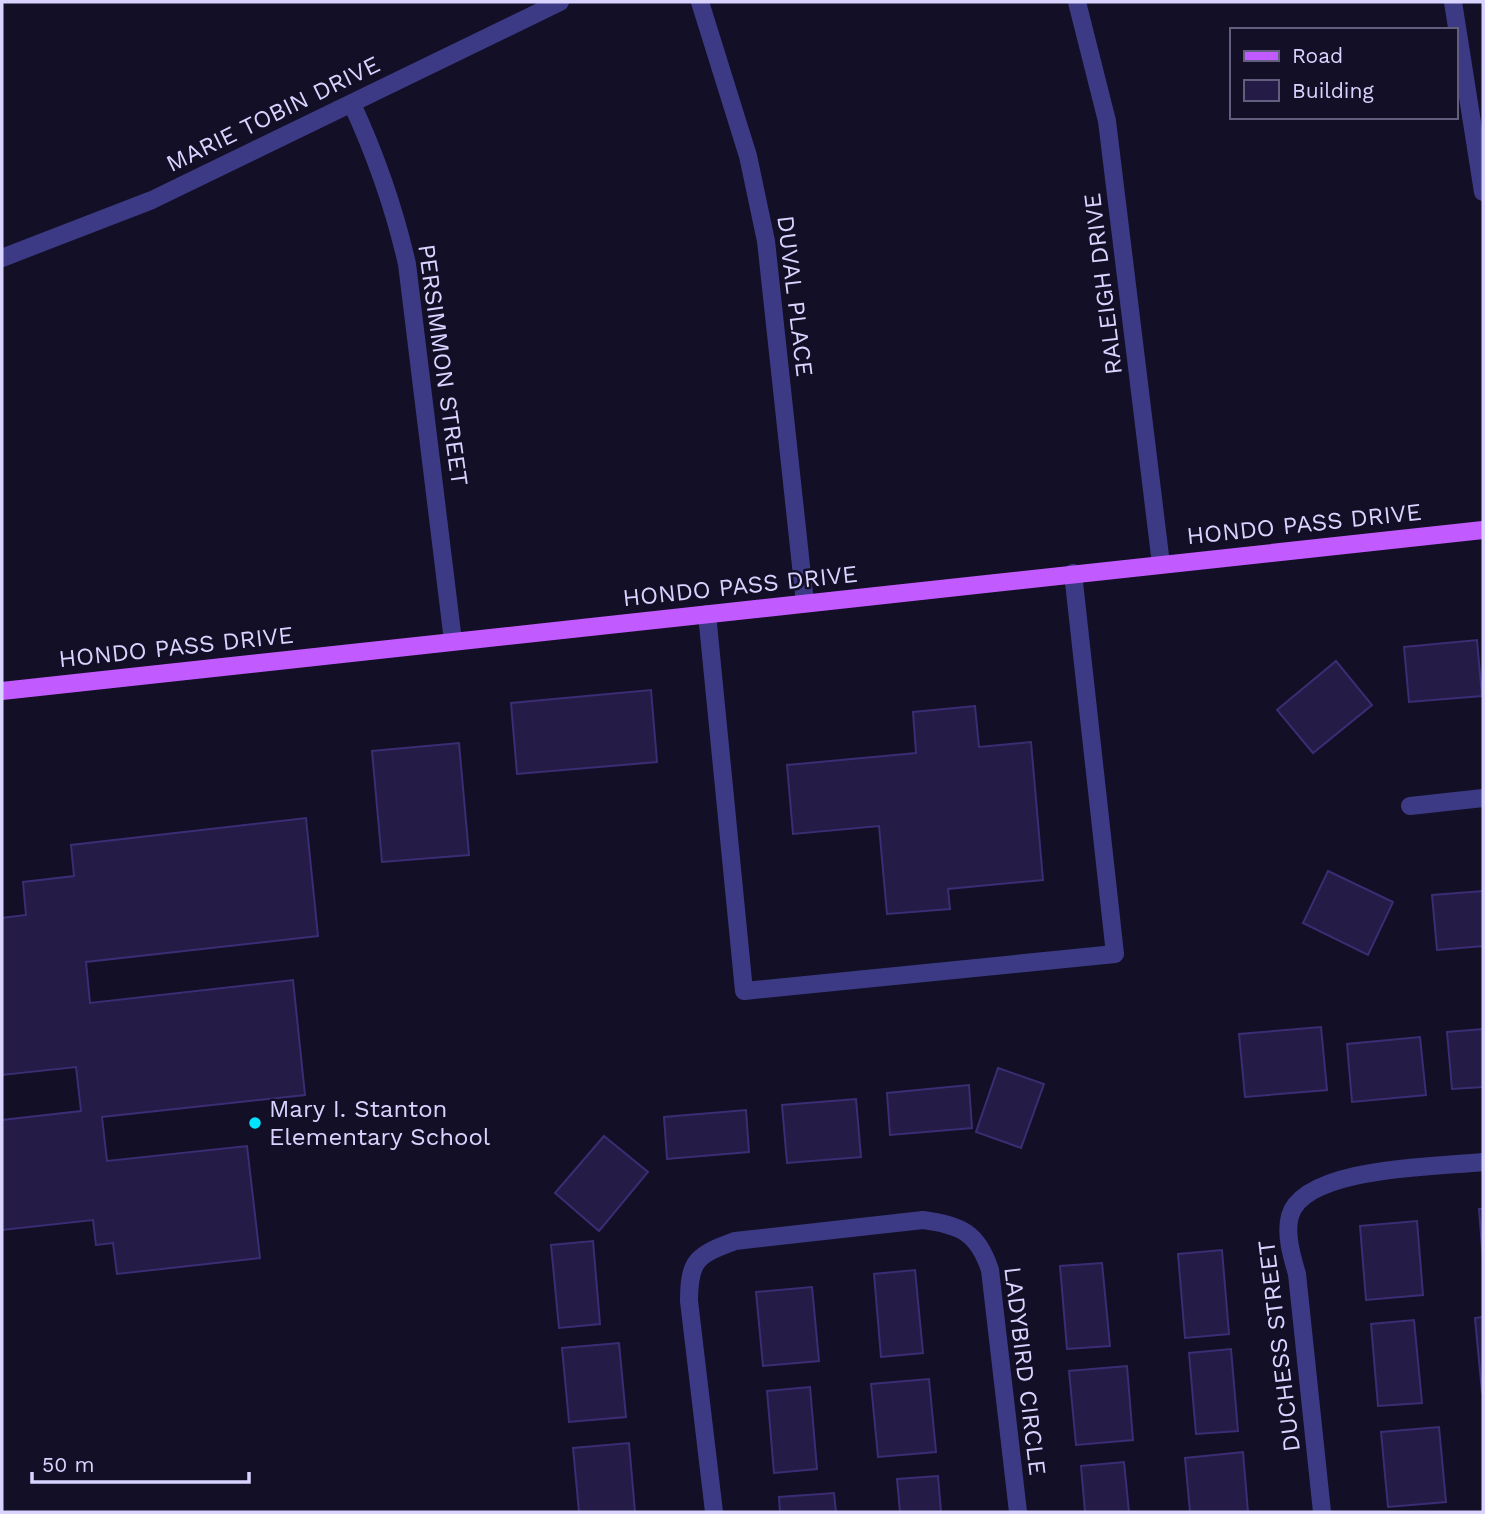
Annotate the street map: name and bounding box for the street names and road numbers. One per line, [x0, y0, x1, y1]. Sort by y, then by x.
street label: MARIE TOBIN DRIVE [162, 50, 384, 178]
street label: RALEIGH DRIVE [1078, 191, 1128, 377]
street label: DUVAL PLACE [771, 214, 819, 378]
street label: PERSIMMON STREET [412, 243, 474, 487]
street label: HONDO PASS DRIVE [1185, 498, 1423, 550]
street label: HONDO PASS DRIVE [621, 560, 859, 612]
street label: HONDO PASS DRIVE [57, 621, 295, 673]
street label: DUCHESS STREET [1252, 1239, 1306, 1453]
street label: LADYBIRD CIRCLE [998, 1265, 1052, 1477]

